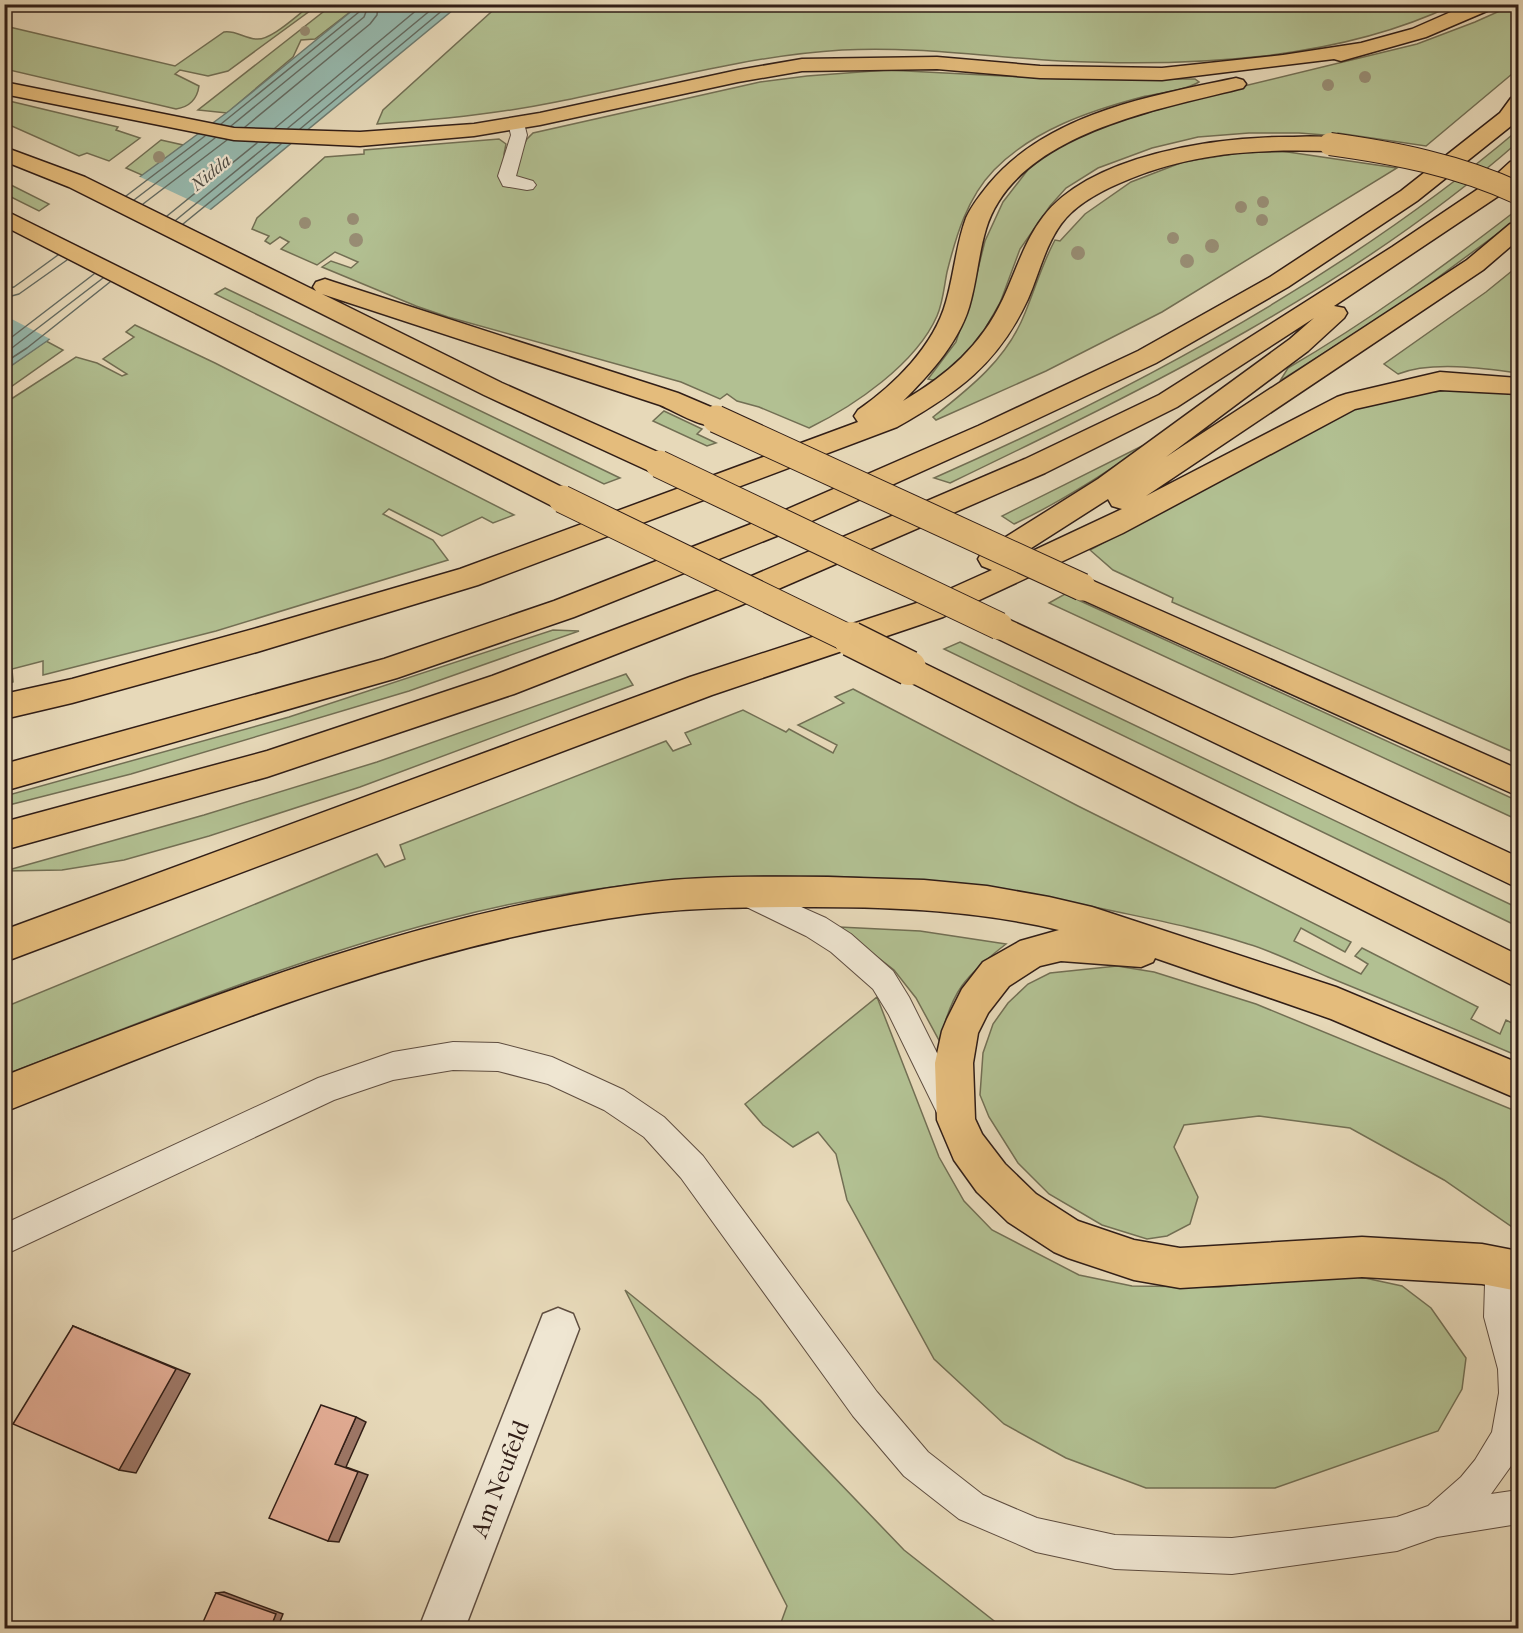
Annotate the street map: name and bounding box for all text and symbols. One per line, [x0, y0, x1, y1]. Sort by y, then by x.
water label: Nidda [186, 150, 235, 196]
street label: Am Neufeld [465, 1416, 535, 1542]

